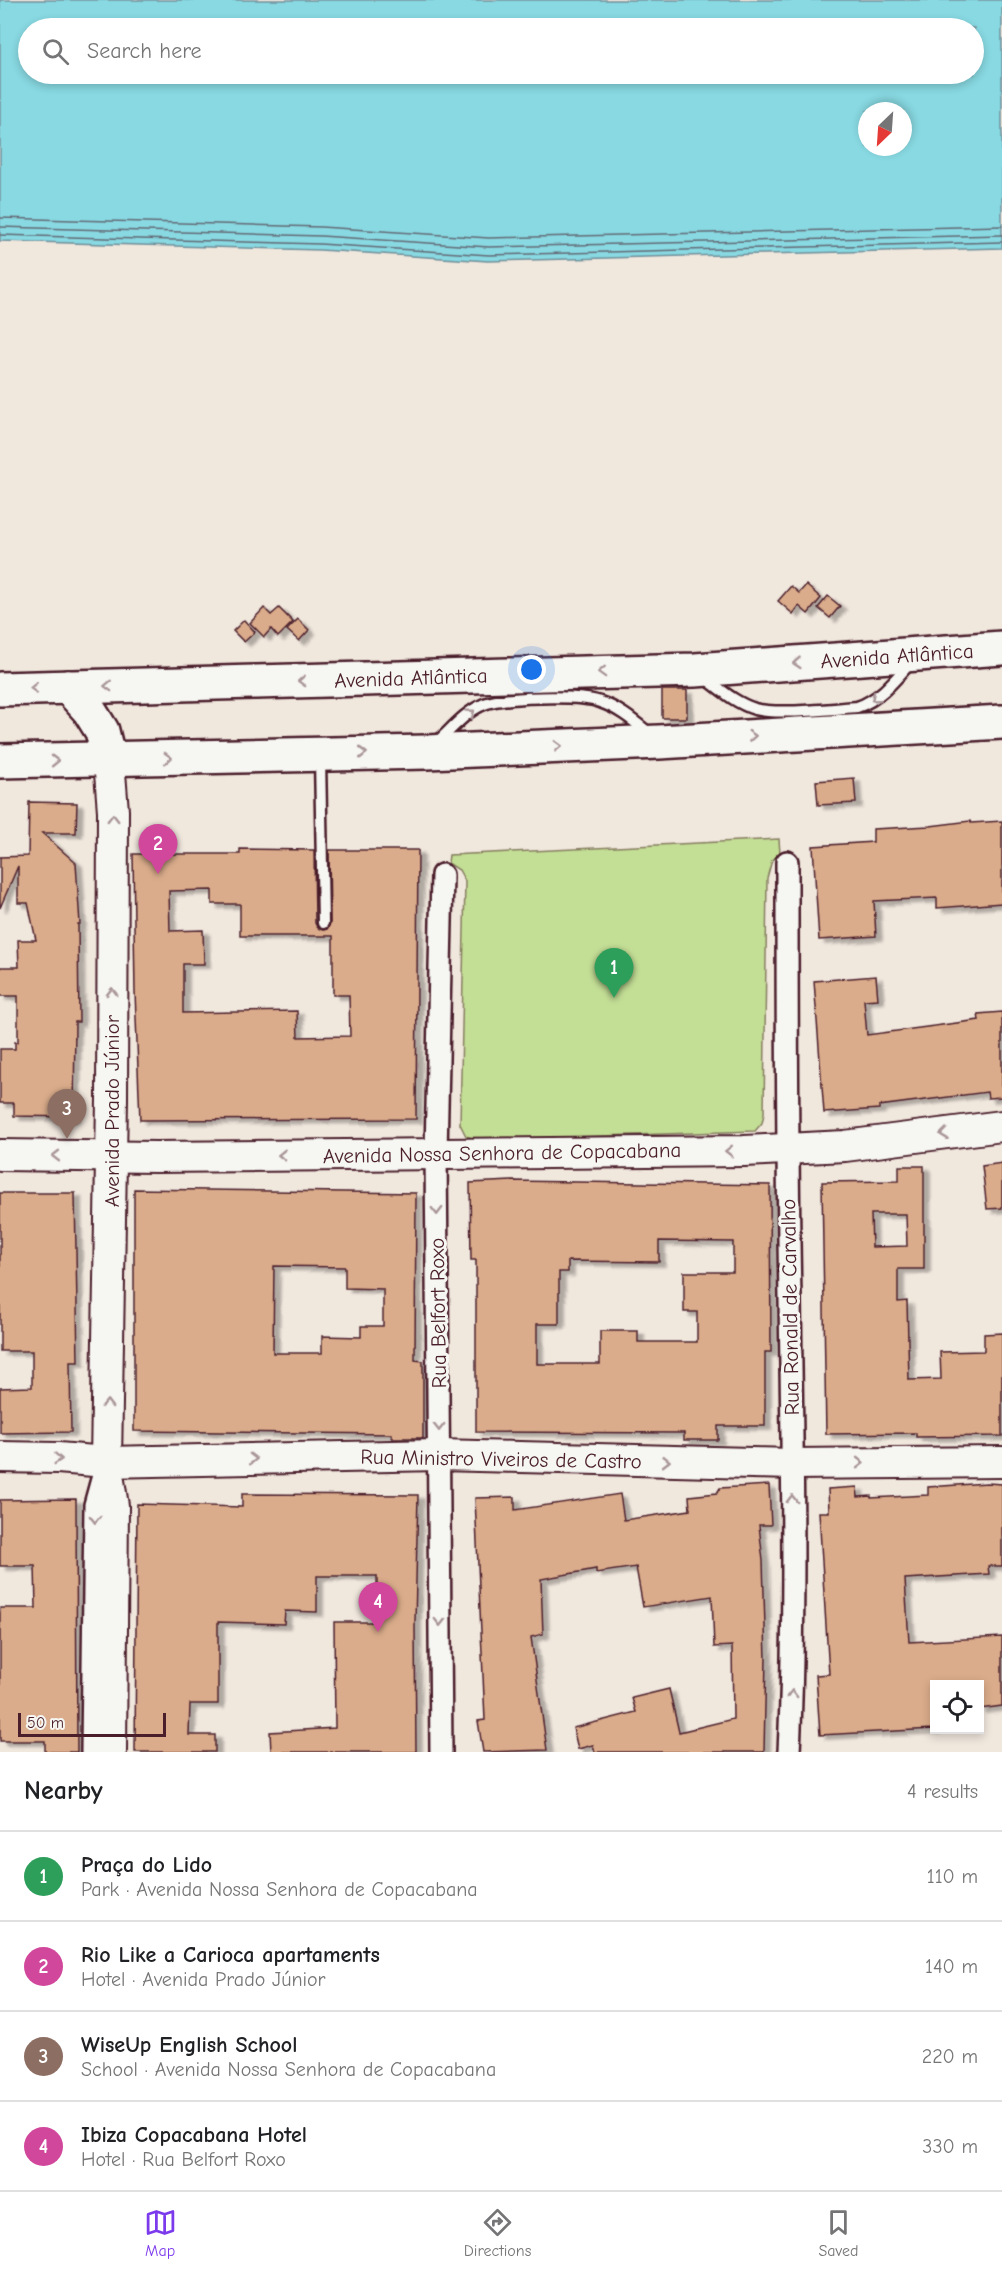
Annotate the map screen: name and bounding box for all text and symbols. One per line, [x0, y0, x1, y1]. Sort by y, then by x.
search box [18, 18, 984, 84]
icon: search [39, 35, 72, 68]
text: Search here [87, 38, 202, 64]
north arrow [858, 102, 912, 156]
street label: Avenida Atlântica [820, 639, 974, 673]
your location [517, 655, 546, 684]
one-way arrow [793, 657, 802, 670]
street label: Avenida Atlântica [334, 663, 488, 693]
one-way arrow [598, 666, 607, 679]
one-way arrow [298, 675, 307, 687]
one-way arrow [103, 679, 112, 692]
one-way arrow [29, 681, 38, 694]
one-way arrow [871, 690, 882, 701]
one-way arrow [464, 709, 475, 720]
one-way arrow [748, 730, 757, 743]
one-way arrow [553, 740, 562, 752]
one-way arrow [358, 747, 367, 759]
one-way arrow [163, 751, 172, 764]
one-way arrow [50, 754, 59, 767]
one-way arrow [107, 813, 119, 822]
pin: 2 [138, 824, 178, 874]
pin: 1 [594, 948, 634, 998]
one-way arrow [106, 988, 118, 997]
street label: Avenida Prado Júnior [100, 1014, 124, 1207]
pin: 3 [48, 1090, 86, 1139]
one-way arrow [939, 1127, 949, 1139]
street label: Avenida Nossa Senhora de Copacabana [323, 1138, 681, 1168]
one-way arrow [725, 1145, 734, 1157]
one-way arrow [278, 1149, 287, 1161]
one-way arrow [51, 1150, 60, 1162]
street label: Rua Ronald de Carvalho [776, 1199, 804, 1415]
one-way arrow [431, 1207, 443, 1216]
street label: Rua Belfort Roxo [425, 1237, 451, 1389]
one-way arrow [101, 1399, 113, 1408]
one-way arrow [433, 1423, 445, 1432]
street label: Rua Ministro Viveiros de Castro [360, 1445, 642, 1473]
one-way arrow [54, 1452, 63, 1465]
one-way arrow [249, 1453, 258, 1465]
one-way arrow [661, 1454, 670, 1467]
one-way arrow [856, 1457, 865, 1470]
one-way arrow [786, 1494, 798, 1503]
one-way arrow [89, 1515, 101, 1524]
pin: 4 [358, 1582, 398, 1632]
one-way arrow [434, 1618, 446, 1627]
map controls [930, 1680, 984, 1734]
button: locate [930, 1680, 984, 1734]
one-way arrow [785, 1689, 798, 1698]
scale bar [18, 1710, 166, 1738]
text: 50 m [27, 1714, 64, 1732]
text: Nearby [24, 1776, 103, 1806]
text: 4 results [907, 1780, 978, 1803]
text: Praça do Lido [81, 1852, 212, 1878]
text: 1 [40, 1865, 47, 1888]
text: 110 m [927, 1865, 978, 1888]
text: Park · Avenida Nossa Senhora de Copacabana [81, 1878, 478, 1901]
text: Rio Like a Carioca apartaments [81, 1942, 380, 1968]
text: 2 [39, 1955, 48, 1978]
text: 140 m [925, 1955, 978, 1978]
text: Hotel · Avenida Prado Júnior [81, 1968, 326, 1991]
text: WiseUp English School [81, 2032, 297, 2058]
text: 3 [39, 2045, 48, 2068]
text: 220 m [922, 2045, 978, 2068]
text: School · Avenida Nossa Senhora de Copacabana [81, 2058, 496, 2081]
text: Ibiza Copacabana Hotel [81, 2122, 307, 2148]
text: 4 [39, 2135, 48, 2158]
text: 330 m [922, 2135, 978, 2158]
text: Hotel · Rua Belfort Roxo [81, 2148, 286, 2171]
tab: Map [144, 2206, 177, 2260]
tab: Directions [464, 2206, 531, 2260]
tab: Saved [818, 2206, 858, 2260]

